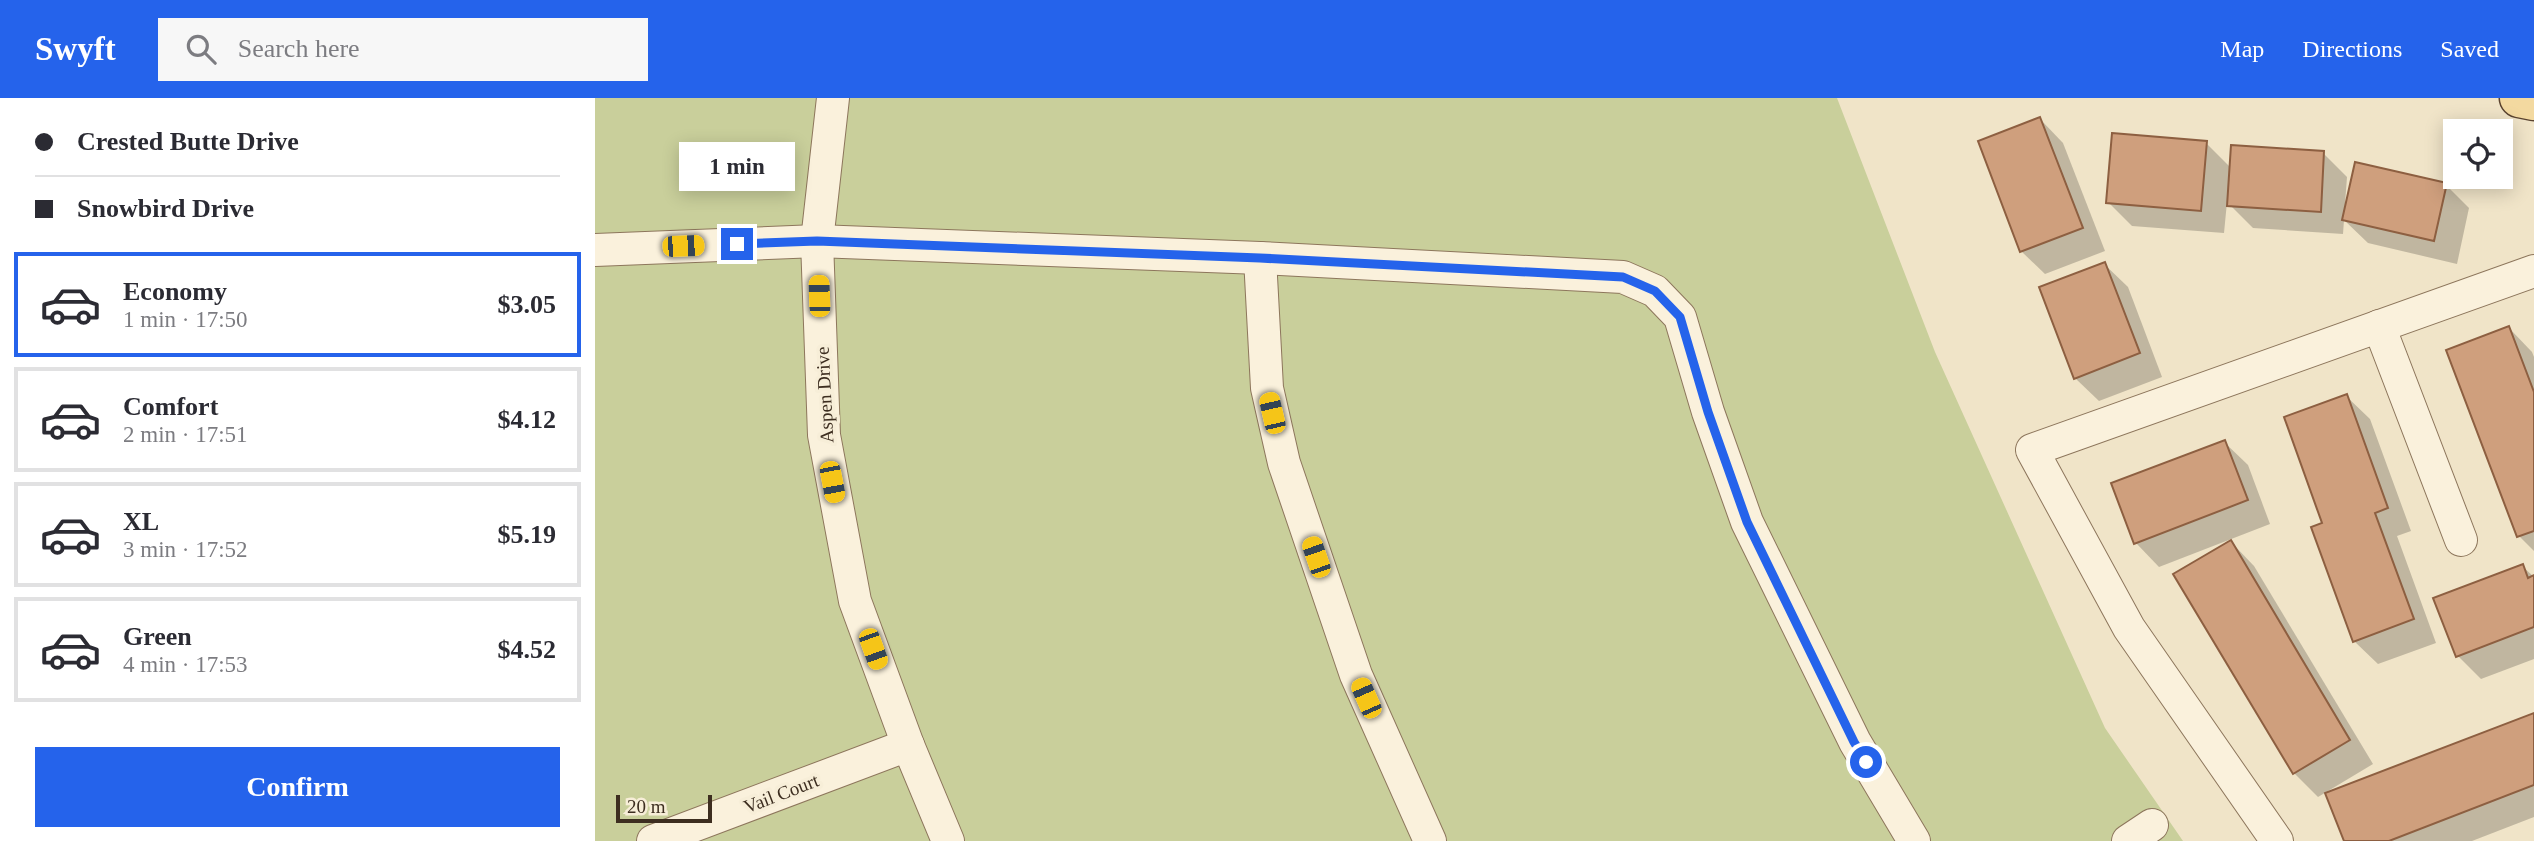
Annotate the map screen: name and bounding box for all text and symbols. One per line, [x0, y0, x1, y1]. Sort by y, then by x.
search box [158, 18, 648, 81]
icon: search [182, 30, 220, 68]
text: Swyft [35, 31, 116, 67]
text: Search here [238, 34, 360, 63]
text: Map [2220, 36, 2264, 62]
text: Directions [2302, 36, 2402, 62]
text: Saved [2440, 36, 2499, 62]
map controls [2443, 119, 2513, 189]
button: locate [2443, 119, 2513, 189]
text: Crested Butte Drive [77, 127, 299, 156]
callout: 1 min [679, 142, 795, 192]
text: 1 min [709, 154, 765, 179]
text: Snowbird Drive [77, 194, 254, 223]
route end [721, 228, 753, 260]
car [662, 235, 705, 257]
icon: car [39, 273, 102, 336]
car [808, 275, 831, 317]
text: Economy [123, 277, 227, 306]
text: $3.05 [498, 290, 556, 319]
text: 1 min · 17:50 [123, 307, 248, 332]
street label: Aspen Drive [811, 346, 838, 444]
icon: car [39, 388, 102, 451]
car [1258, 390, 1287, 436]
text: Comfort [123, 392, 218, 421]
text: $4.12 [498, 405, 556, 434]
text: 2 min · 17:51 [123, 422, 248, 447]
car [818, 459, 847, 505]
icon: car [39, 503, 102, 566]
text: XL [123, 507, 159, 536]
text: $5.19 [498, 520, 556, 549]
car [1300, 534, 1333, 580]
text: 3 min · 17:52 [123, 537, 248, 562]
icon: car [39, 618, 102, 681]
text: Green [123, 622, 192, 651]
car [856, 626, 891, 672]
text: $4.52 [498, 635, 556, 664]
text: 4 min · 17:53 [123, 652, 248, 677]
car [1348, 675, 1385, 721]
route start [1850, 746, 1882, 778]
button: Confirm [35, 747, 560, 827]
street label: Vail Court [741, 769, 822, 817]
scale bar [616, 792, 712, 824]
text: 20 m [627, 796, 666, 817]

